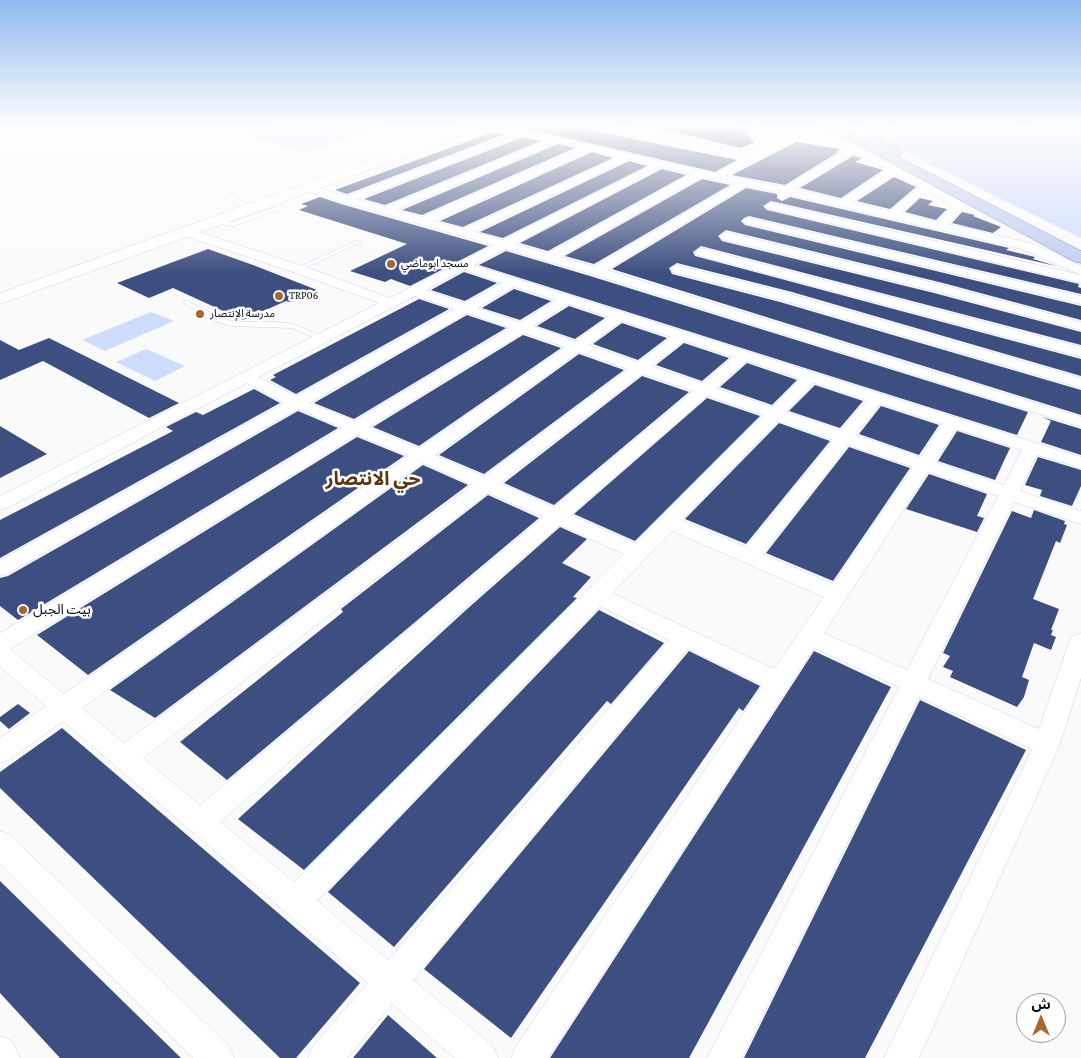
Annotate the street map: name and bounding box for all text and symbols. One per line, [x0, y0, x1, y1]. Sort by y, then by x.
place label: مسجد ابوماضي [401, 257, 469, 271]
marker: مسجد ابوماضي [385, 258, 397, 270]
place label: TRP06 [289, 289, 318, 303]
marker: TRP06 [273, 290, 285, 302]
place label: مدرسة الإنتصار [210, 307, 275, 321]
marker: مدرسة الإنتصار [194, 308, 206, 320]
district label: حي الانتصار [326, 468, 420, 490]
place label: بيت الجبل [33, 602, 91, 618]
marker: بيت الجبل [17, 604, 29, 616]
north arrow [1016, 993, 1066, 1043]
text: ش [1031, 996, 1051, 1012]

